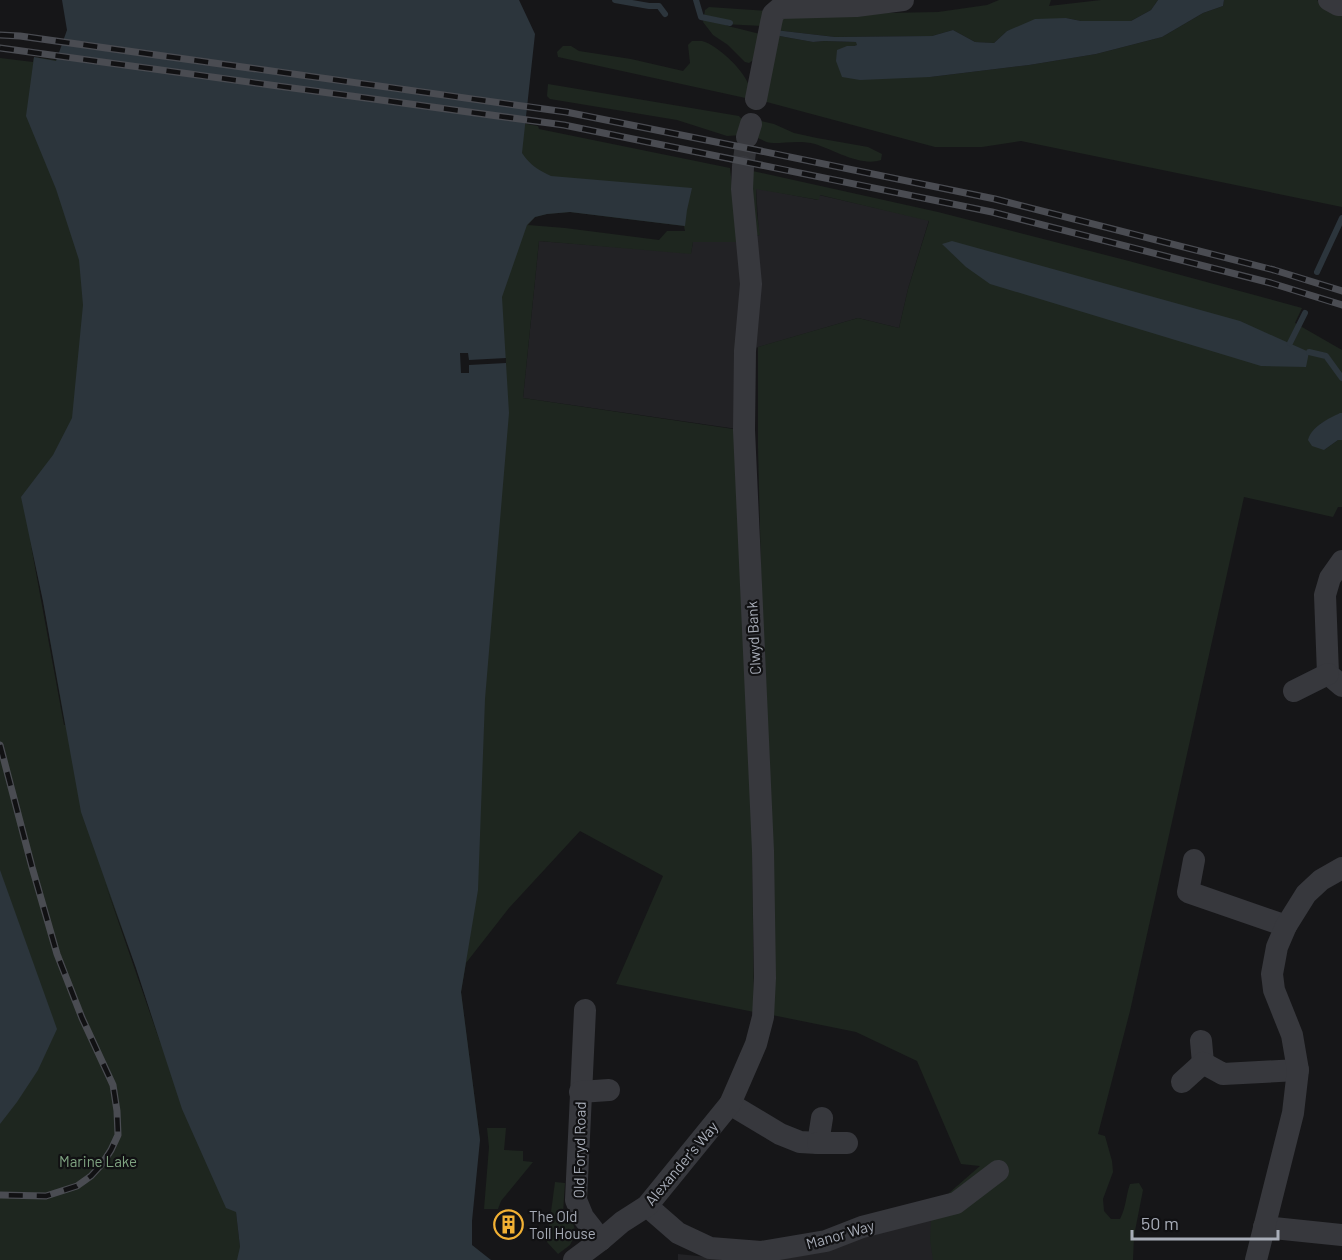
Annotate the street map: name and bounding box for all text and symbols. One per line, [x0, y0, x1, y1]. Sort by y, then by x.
street label: Clwyd Bank [742, 600, 764, 675]
street label: Old Foryd Road [569, 1101, 589, 1199]
street label: Alexander's Way [641, 1117, 721, 1209]
park label: Marine Lake [59, 1152, 137, 1170]
scale bar [1132, 1203, 1278, 1241]
place label: The Old Toll House [529, 1207, 596, 1242]
building icon: The Old Toll House [492, 1209, 524, 1241]
text: 50 m [1141, 1212, 1179, 1234]
street label: Manor Way [804, 1216, 876, 1252]

